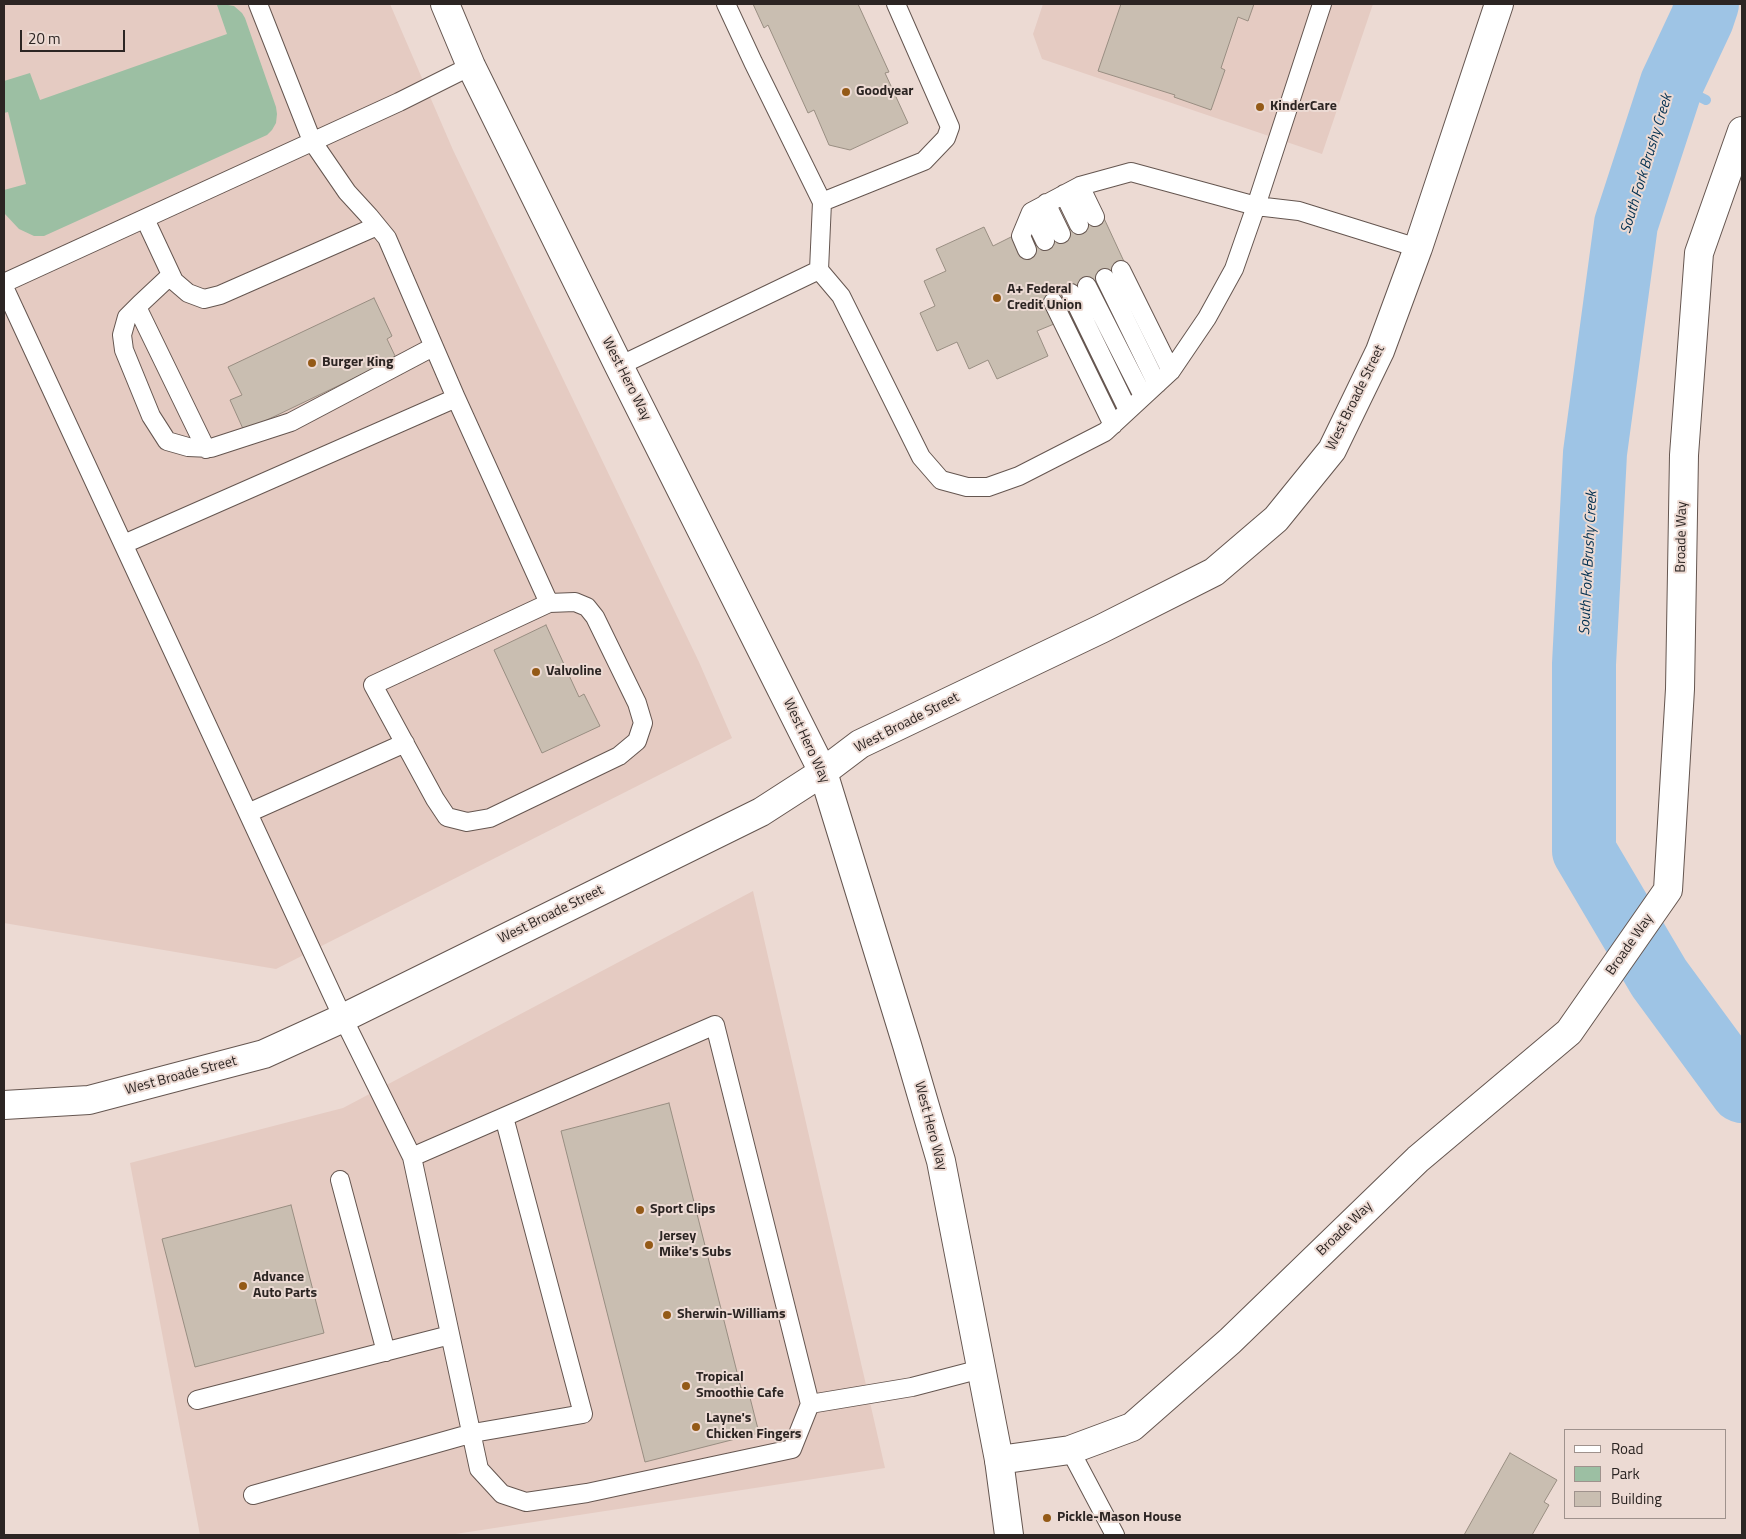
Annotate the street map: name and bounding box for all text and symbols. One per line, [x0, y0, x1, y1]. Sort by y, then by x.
scale bar [22, 20, 128, 52]
text: 20 m [28, 27, 61, 50]
place label: Goodyear [856, 84, 914, 100]
marker: Goodyear [840, 86, 852, 98]
water label: South Fork Brushy Creek [1617, 92, 1677, 236]
place label: KinderCare [1270, 99, 1337, 115]
marker: KinderCare [1254, 101, 1266, 113]
place label: A+ Federal Credit Union [1007, 282, 1082, 314]
marker: A+ Federal Credit Union [991, 292, 1003, 304]
street label: West Hero Way [598, 335, 654, 423]
street label: West Broade Street [1323, 343, 1389, 453]
place label: Burger King [322, 355, 394, 371]
marker: Burger King [306, 357, 318, 369]
water label: South Fork Brushy Creek [1576, 490, 1602, 636]
street label: Broade Way [1673, 501, 1691, 573]
place label: Valvoline [546, 664, 602, 680]
marker: Valvoline [530, 666, 542, 678]
street label: West Broade Street [852, 689, 962, 757]
street label: West Hero Way [779, 696, 833, 786]
street label: West Broade Street [496, 882, 606, 948]
street label: Broade Way [1603, 911, 1657, 979]
street label: West Broade Street [123, 1053, 239, 1099]
street label: West Hero Way [910, 1080, 950, 1172]
street label: Broade Way [1314, 1198, 1376, 1260]
place label: Sport Clips [650, 1202, 715, 1218]
marker: Sport Clips [634, 1204, 646, 1216]
place label: Jersey Mike's Subs [659, 1229, 731, 1262]
marker: Jersey Mike's Subs [643, 1239, 655, 1251]
place label: Advance Auto Parts [253, 1270, 317, 1302]
marker: Advance Auto Parts [237, 1280, 249, 1292]
place label: Sherwin-Williams [677, 1307, 786, 1323]
marker: Sherwin-Williams [661, 1309, 673, 1321]
place label: Tropical Smoothie Cafe [696, 1370, 784, 1402]
marker: Tropical Smoothie Cafe [680, 1380, 692, 1392]
place label: Layne's Chicken Fingers [706, 1411, 801, 1444]
marker: Layne's Chicken Fingers [690, 1421, 702, 1433]
legend [1564, 1429, 1726, 1519]
text: Road [1611, 1437, 1643, 1460]
text: Park [1611, 1462, 1640, 1485]
text: Building [1611, 1487, 1662, 1510]
place label: Pickle-Mason House [1057, 1510, 1181, 1526]
marker: Pickle-Mason House [1041, 1512, 1053, 1524]

